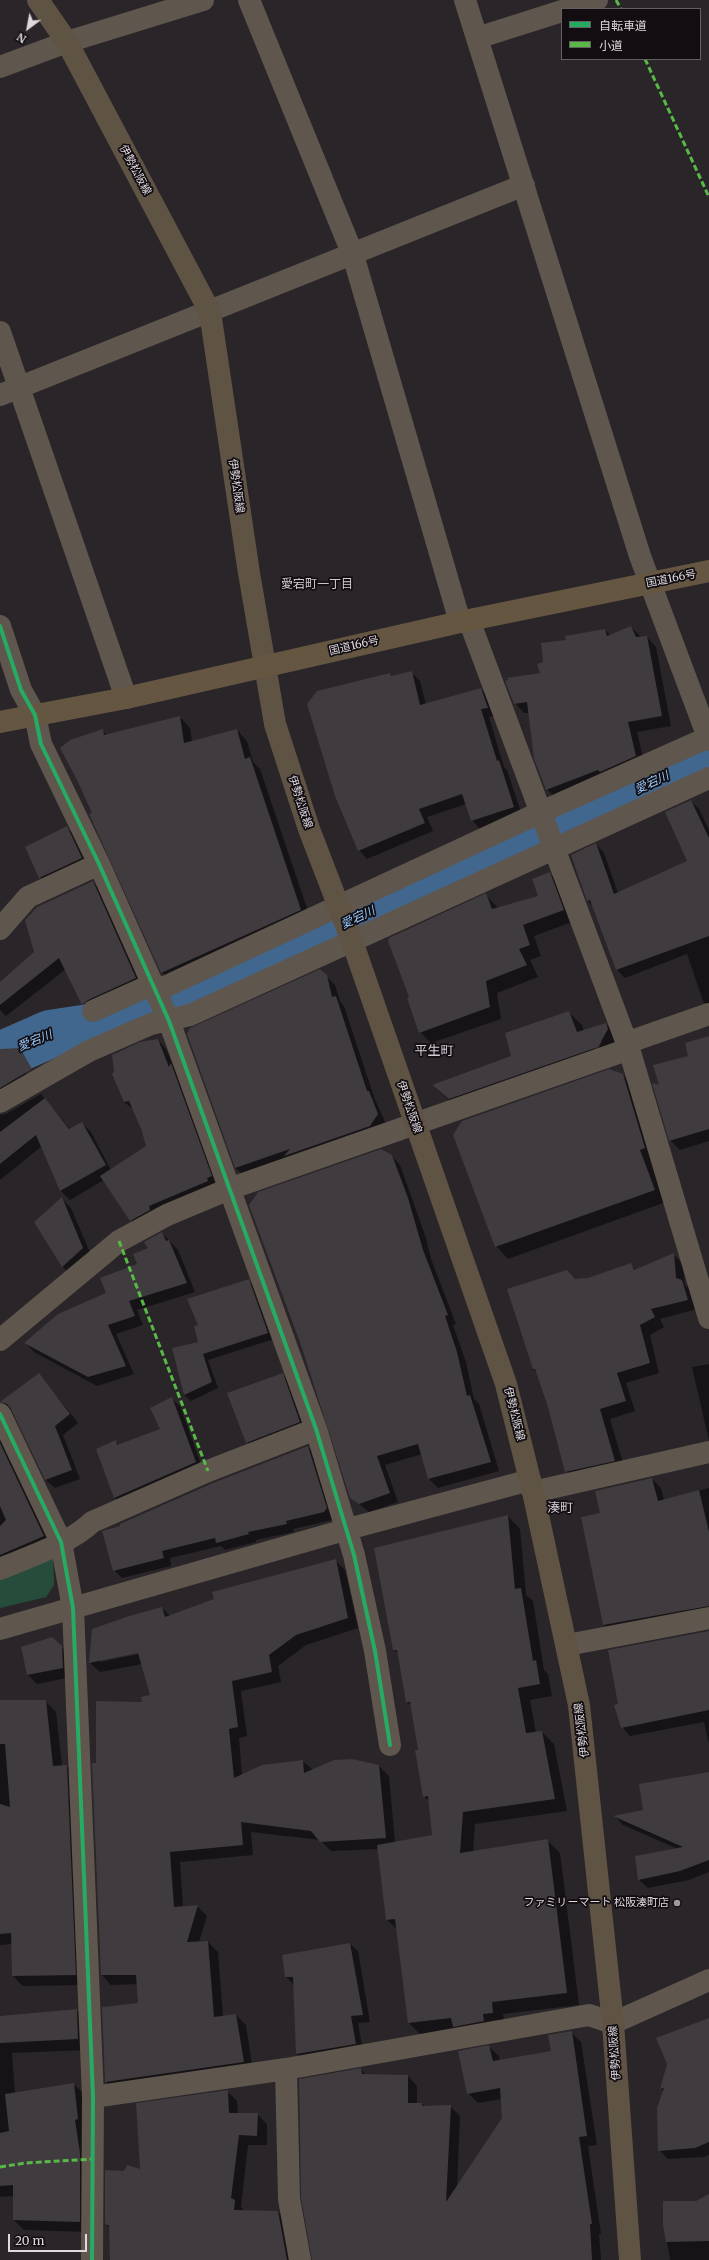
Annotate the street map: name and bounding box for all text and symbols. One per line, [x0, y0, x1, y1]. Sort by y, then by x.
north arrow [8, 8, 48, 48]
legend [561, 8, 701, 60]
text: 自転車道 [599, 18, 647, 33]
text: N [14, 30, 29, 46]
text: 小道 [599, 38, 623, 53]
street label: 伊勢松阪線 [116, 143, 154, 197]
street label: 伊勢松阪線 [226, 458, 246, 514]
street label: 国道166号 [645, 568, 697, 590]
district label: 愛宕町一丁目 [281, 578, 353, 592]
street label: 国道166号 [328, 634, 380, 658]
water label: 愛宕川 [633, 769, 671, 797]
street label: 伊勢松阪線 [285, 774, 315, 830]
water label: 愛宕川 [339, 904, 377, 932]
water label: 愛宕川 [16, 1028, 54, 1054]
district label: 平生町 [415, 1043, 453, 1059]
street label: 伊勢松阪線 [394, 1079, 424, 1135]
street label: 伊勢松阪線 [501, 1386, 527, 1442]
district label: 湊町 [547, 1500, 573, 1516]
street label: 伊勢松阪線 [572, 1702, 592, 1758]
place label: ファミリーマート 松阪湊町店 [523, 1896, 669, 1910]
marker: ファミリーマート 松阪湊町店 [672, 1898, 682, 1908]
street label: 伊勢松阪線 [606, 2025, 624, 2081]
scale bar [10, 2226, 89, 2252]
text: 20 m [15, 2233, 44, 2248]

